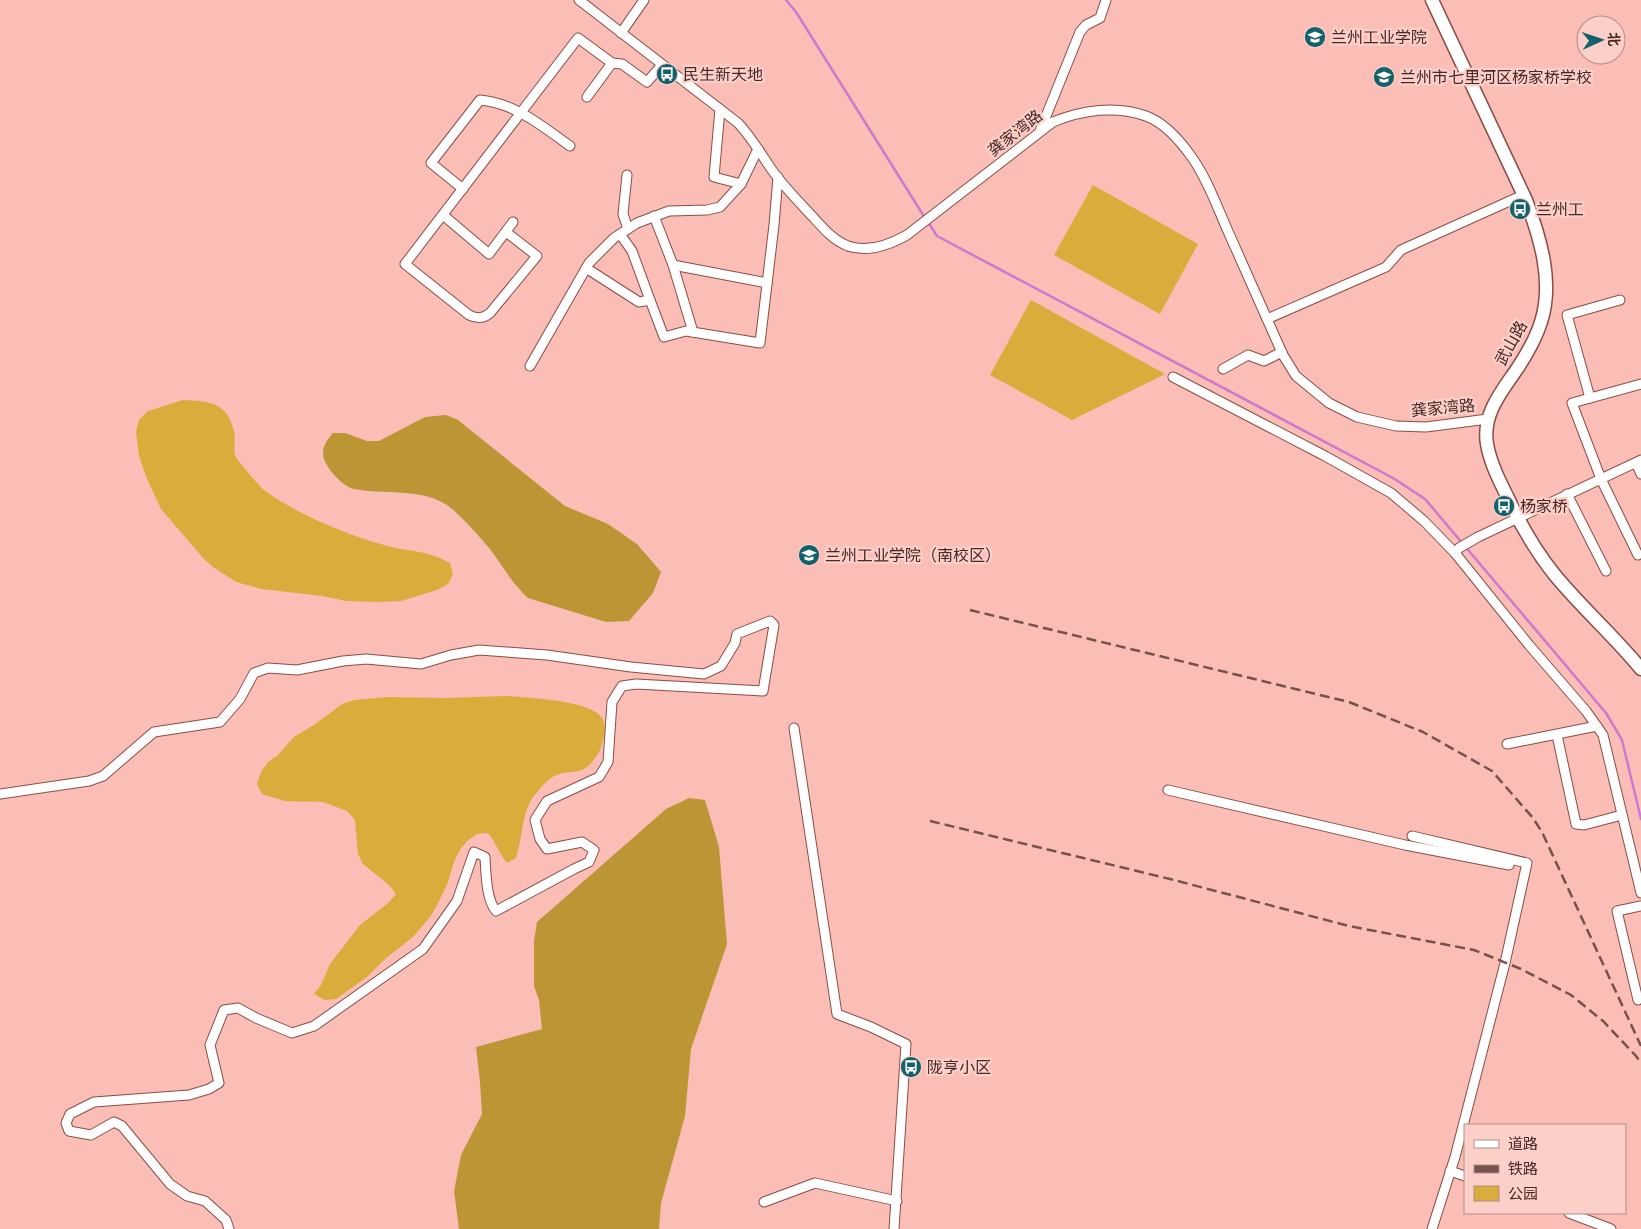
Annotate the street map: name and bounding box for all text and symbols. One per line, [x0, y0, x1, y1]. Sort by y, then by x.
north arrow [1576, 15, 1626, 65]
school or university icon: 兰州工业学院 [1303, 25, 1327, 49]
place label: 兰州工业学院 [1331, 26, 1427, 49]
text: 北 [1604, 32, 1624, 47]
bus stop icon: 民生新天地 [655, 62, 679, 86]
place label: 民生新天地 [683, 63, 763, 86]
school or university icon: 兰州市七里河区杨家桥学校 [1372, 65, 1396, 89]
place label: 兰州市七里河区杨家桥学校 [1400, 66, 1592, 89]
street label: 龚家湾路 [983, 104, 1047, 162]
bus stop icon: 兰州工 [1508, 197, 1532, 221]
place label: 兰州工 [1536, 198, 1584, 221]
street label: 武山路 [1489, 316, 1533, 370]
street label: 龚家湾路 [1410, 394, 1476, 422]
bus stop icon: 杨家桥 [1492, 494, 1516, 518]
place label: 杨家桥 [1520, 495, 1568, 518]
school or university icon: 兰州工业学院（南校区） [797, 543, 821, 567]
place label: 兰州工业学院（南校区） [825, 544, 1001, 567]
bus stop icon: 陇亨小区 [899, 1055, 923, 1079]
place label: 陇亨小区 [927, 1056, 991, 1079]
legend [1464, 1124, 1626, 1214]
text: 道路 [1508, 1133, 1538, 1154]
text: 铁路 [1508, 1158, 1538, 1179]
text: 公园 [1508, 1183, 1538, 1204]

